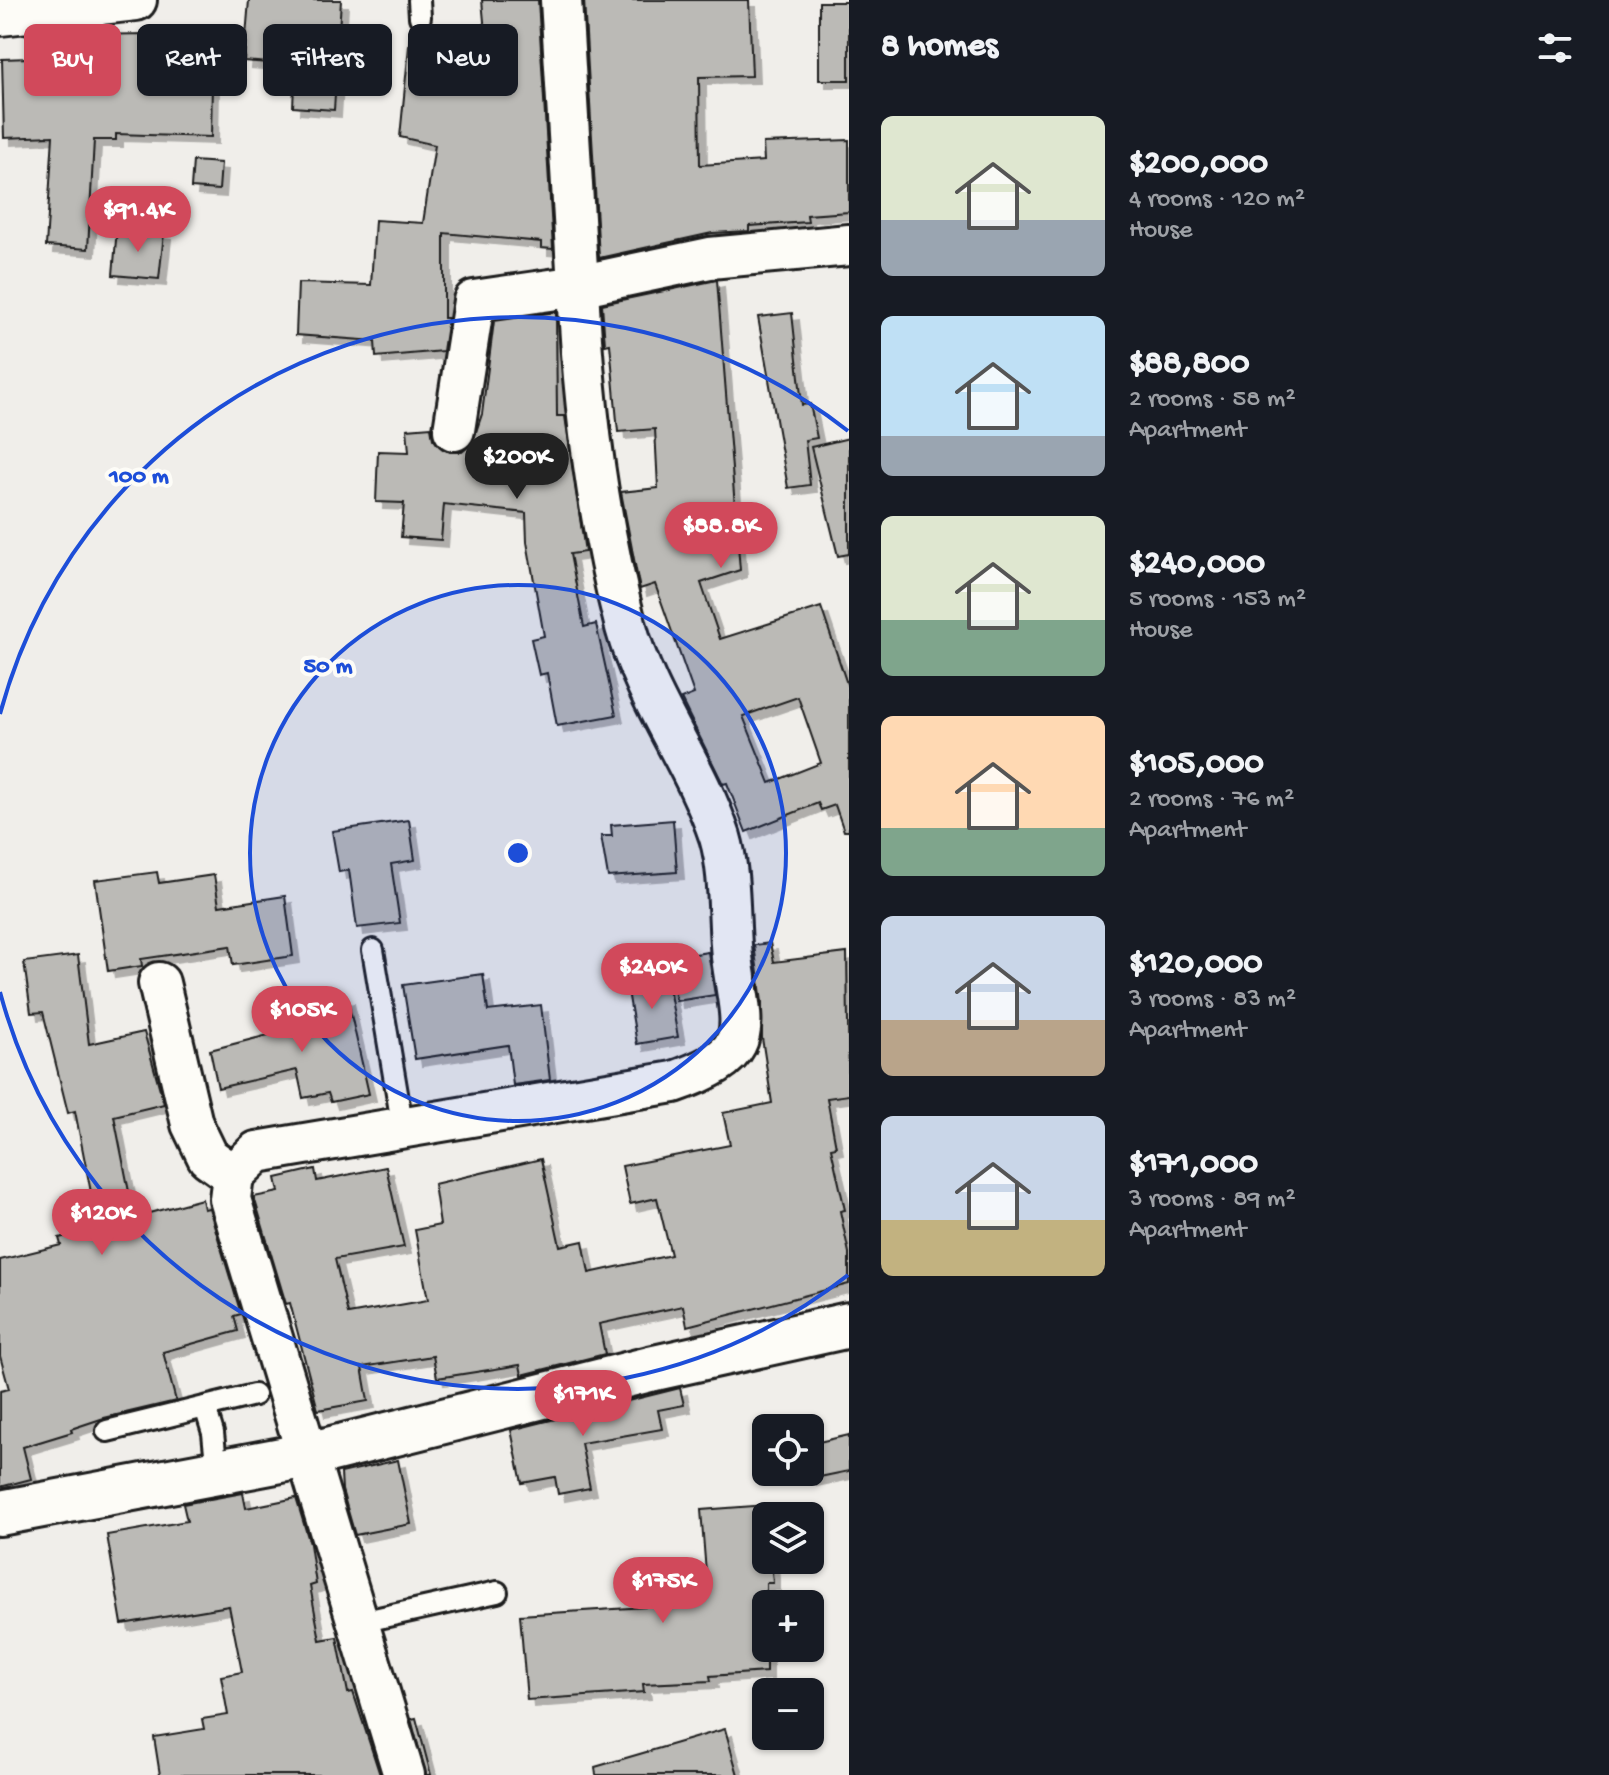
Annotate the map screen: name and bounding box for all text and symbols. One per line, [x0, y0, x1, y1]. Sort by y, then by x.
chip: Buy [24, 24, 121, 96]
chip: Rent [137, 24, 247, 96]
chip: Filters [263, 24, 392, 96]
chip: New [408, 24, 518, 96]
icon: filters [1533, 26, 1577, 70]
text: 8 homes [881, 28, 998, 68]
text: $200,000 [1129, 145, 1268, 185]
icon: home [945, 148, 1041, 244]
text: 4 rooms · 120 m² [1129, 185, 1305, 216]
pin: $91.4K [73, 186, 203, 254]
text: $91.4K [103, 196, 173, 227]
text: House [1129, 216, 1193, 247]
text: $88,800 [1129, 345, 1249, 385]
icon: home [945, 348, 1041, 444]
text: 2 rooms · 58 m² [1129, 385, 1295, 416]
text: Apartment [1129, 416, 1246, 447]
pin: $200K [461, 433, 573, 501]
text: $200K [483, 443, 551, 474]
text: 100 m [108, 463, 169, 492]
pin: $88.8K [656, 502, 786, 570]
text: $88.8K [683, 512, 759, 543]
text: $240,000 [1129, 545, 1265, 585]
icon: home [945, 548, 1041, 644]
text: 5 rooms · 153 m² [1129, 585, 1306, 616]
text: House [1129, 616, 1193, 647]
text: 50 m [304, 653, 352, 682]
text: $105,000 [1129, 745, 1264, 785]
icon: home [945, 748, 1041, 844]
text: 2 rooms · 76 m² [1129, 785, 1294, 816]
text: Apartment [1129, 816, 1246, 847]
centre of rings [504, 839, 532, 867]
pin: $240K [596, 943, 708, 1011]
text: $120,000 [1129, 945, 1263, 985]
icon: home [945, 948, 1041, 1044]
text: $240K [619, 953, 685, 984]
text: 3 rooms · 83 m² [1129, 985, 1296, 1016]
pin: $105K [246, 986, 358, 1054]
text: $105K [270, 996, 334, 1027]
text: Apartment [1129, 1016, 1246, 1047]
text: $171,000 [1129, 1145, 1258, 1185]
icon: home [945, 1148, 1041, 1244]
text: 3 rooms · 89 m² [1129, 1185, 1296, 1216]
pin: $120K [46, 1189, 158, 1257]
text: $120K [70, 1199, 134, 1230]
text: Apartment [1129, 1216, 1246, 1247]
pin: $171K [527, 1370, 639, 1438]
text: $171K [553, 1380, 613, 1411]
map controls [752, 1414, 824, 1750]
button: locate [752, 1414, 824, 1486]
button: layers [752, 1502, 824, 1574]
pin: $175K [607, 1557, 719, 1625]
text: $175K [631, 1567, 695, 1598]
button: + [752, 1590, 824, 1662]
button: − [752, 1678, 824, 1750]

